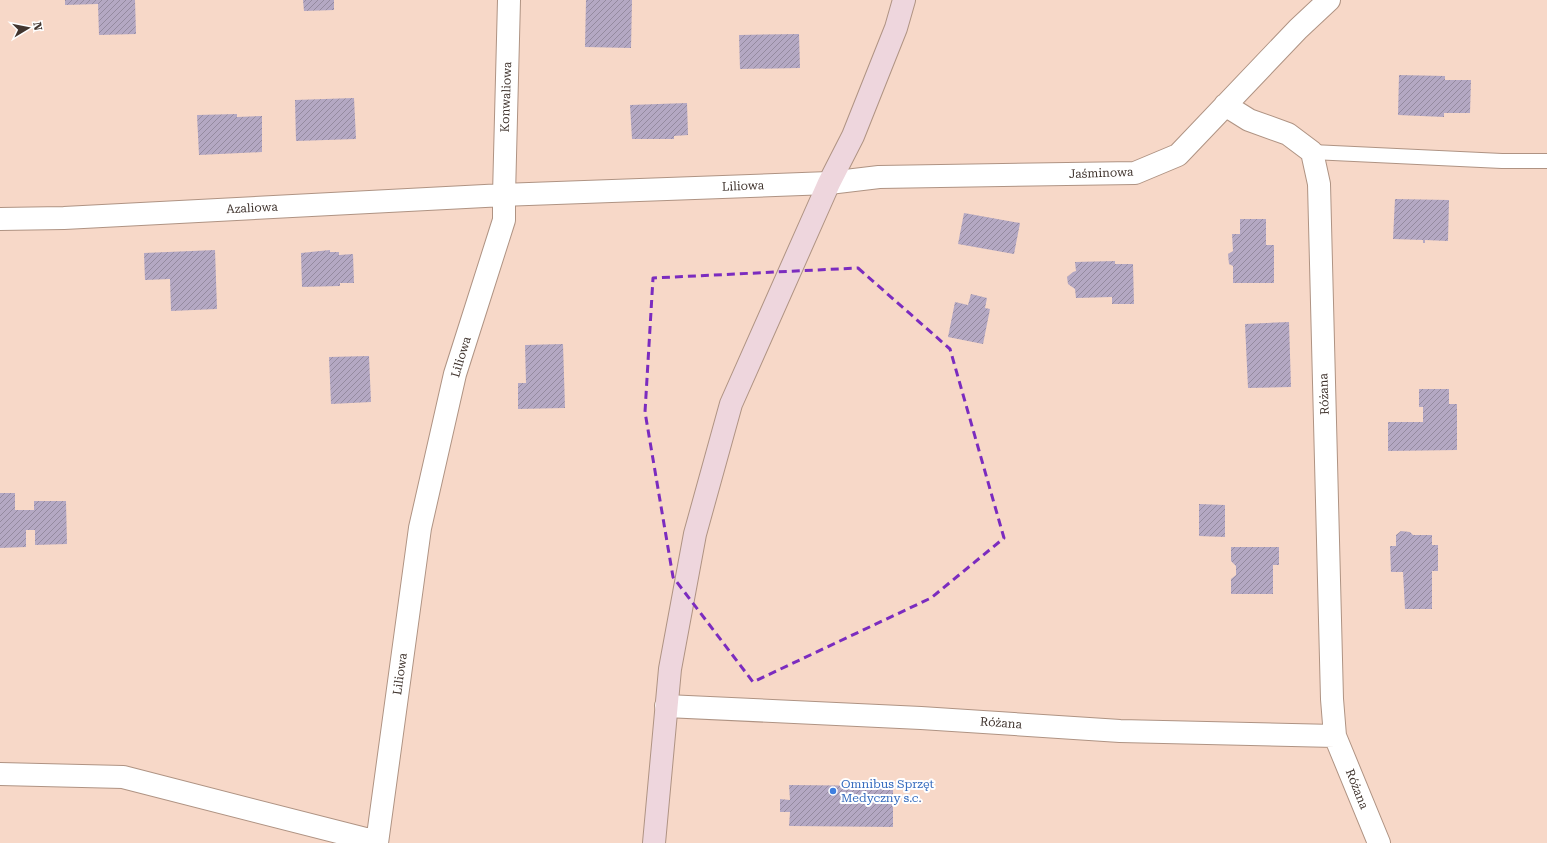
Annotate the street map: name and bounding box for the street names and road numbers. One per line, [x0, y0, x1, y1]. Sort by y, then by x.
street label: Konwaliowa [498, 61, 514, 133]
street label: Jaśminowa [1068, 165, 1134, 181]
street label: Liliowa [722, 178, 765, 194]
street label: Azaliowa [226, 200, 279, 216]
street label: Liliowa [448, 334, 474, 379]
street label: Różana [1316, 372, 1332, 415]
street label: Liliowa [390, 652, 410, 696]
street label: Różana [980, 715, 1023, 731]
street label: Różana [1343, 767, 1372, 812]

